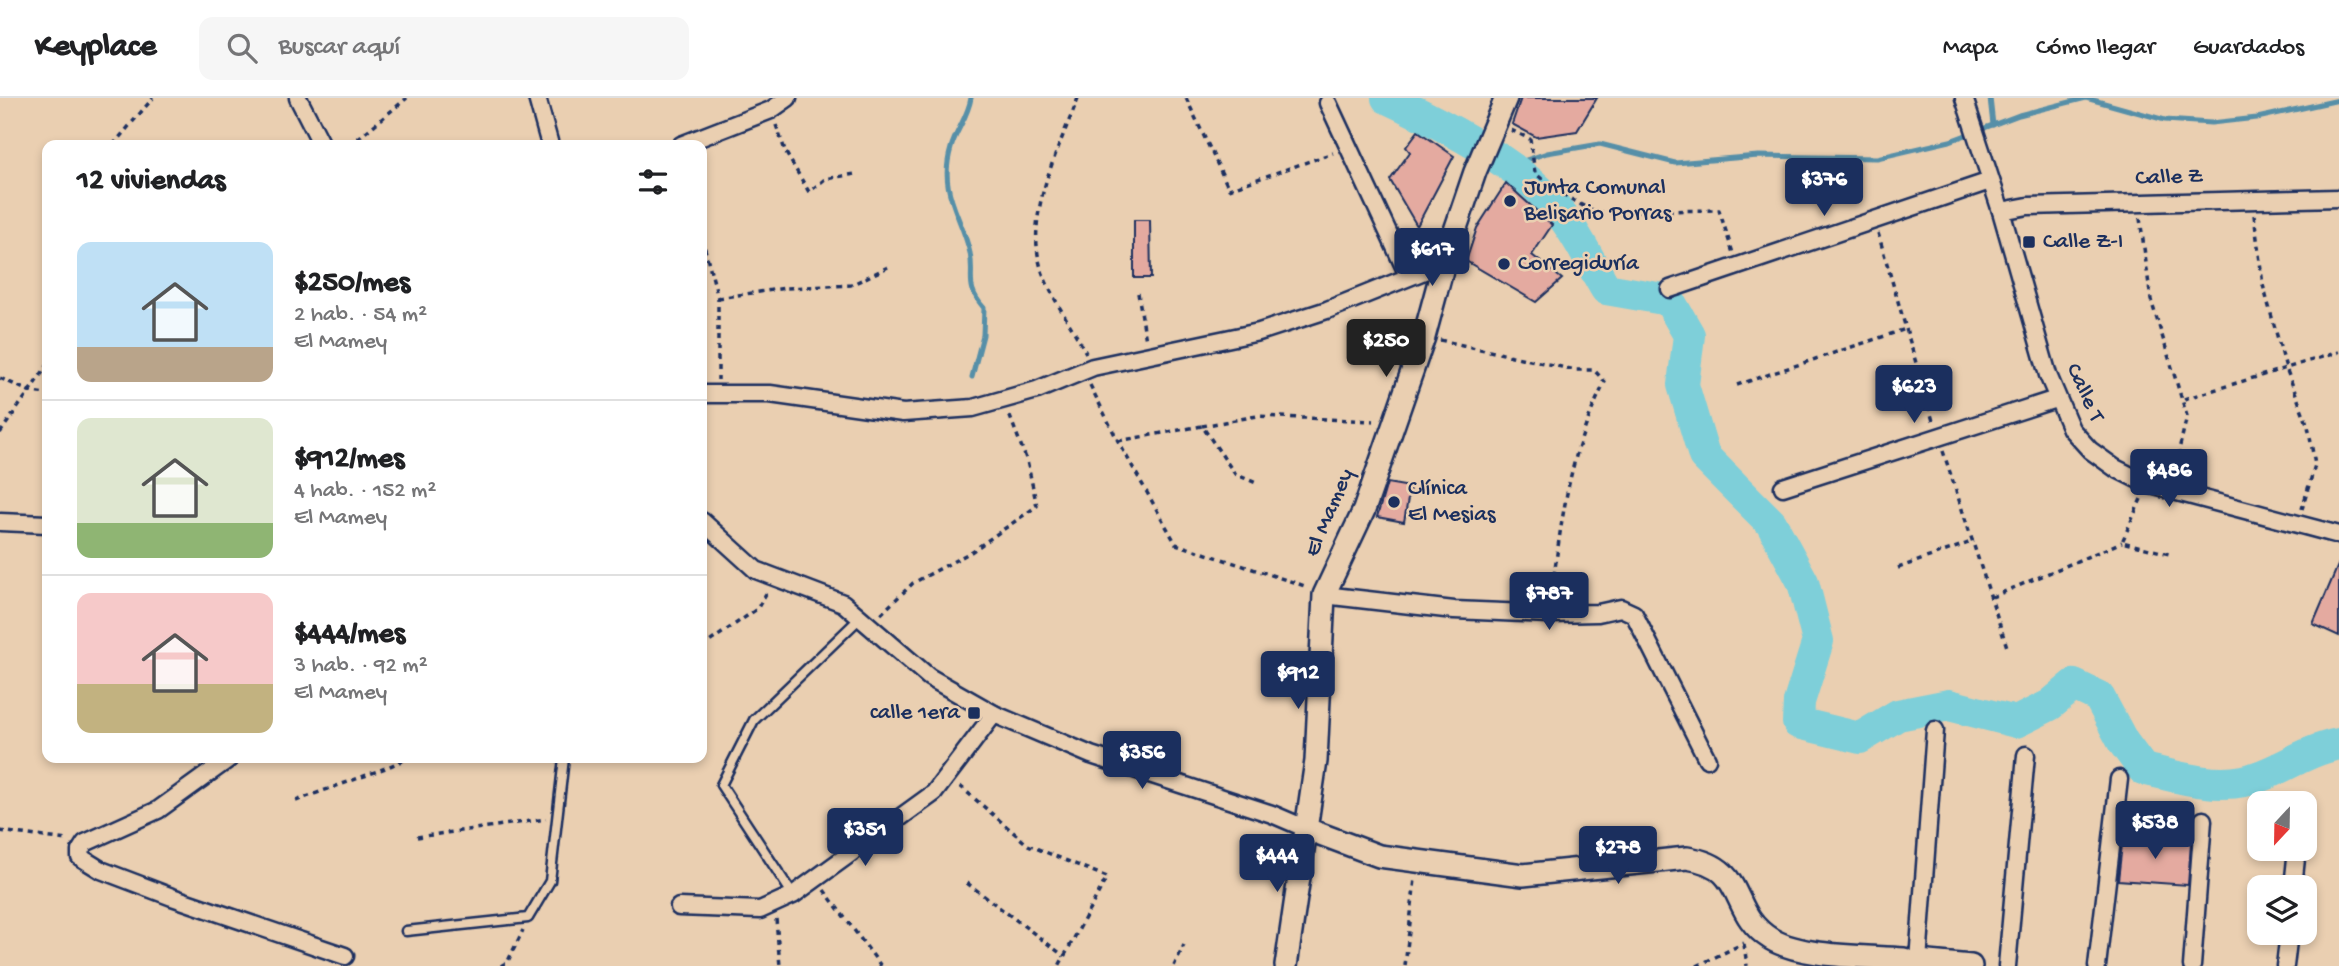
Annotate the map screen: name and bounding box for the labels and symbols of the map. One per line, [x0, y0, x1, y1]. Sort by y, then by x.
pin: $376 [1783, 158, 1865, 218]
street label: Calle Z [2135, 163, 2204, 193]
place label: Junta Comunal Belisario Porras [1523, 175, 1672, 228]
marker: Junta Comunal Belisario Porras [1502, 193, 1518, 209]
pin: $617 [1391, 228, 1473, 288]
place label: Calle Z-I [2043, 229, 2123, 256]
marker: Calle Z-I [2021, 234, 2037, 250]
place label: Corregiduría [1518, 251, 1640, 278]
marker: Corregiduría [1496, 256, 1512, 272]
pin: $250 [1345, 320, 1427, 379]
street label: Calle T [2059, 359, 2110, 428]
pin: $623 [1873, 366, 1955, 425]
pin: $486 [2128, 450, 2210, 509]
street label: El Mamey [1299, 465, 1361, 561]
place label: Clínica El Mesias [1408, 476, 1496, 529]
marker: Clínica El Mesias [1386, 494, 1402, 510]
pin: $787 [1508, 573, 1590, 632]
pin: $912 [1257, 652, 1339, 711]
place label: calle 1era [870, 700, 961, 727]
marker: calle 1era [966, 705, 982, 721]
pin: $356 [1101, 732, 1183, 791]
north arrow [2247, 791, 2317, 861]
pin: $538 [2114, 802, 2196, 861]
pin: $351 [824, 808, 906, 868]
pin: $278 [1577, 826, 1659, 886]
pin: $444 [1236, 834, 1318, 894]

